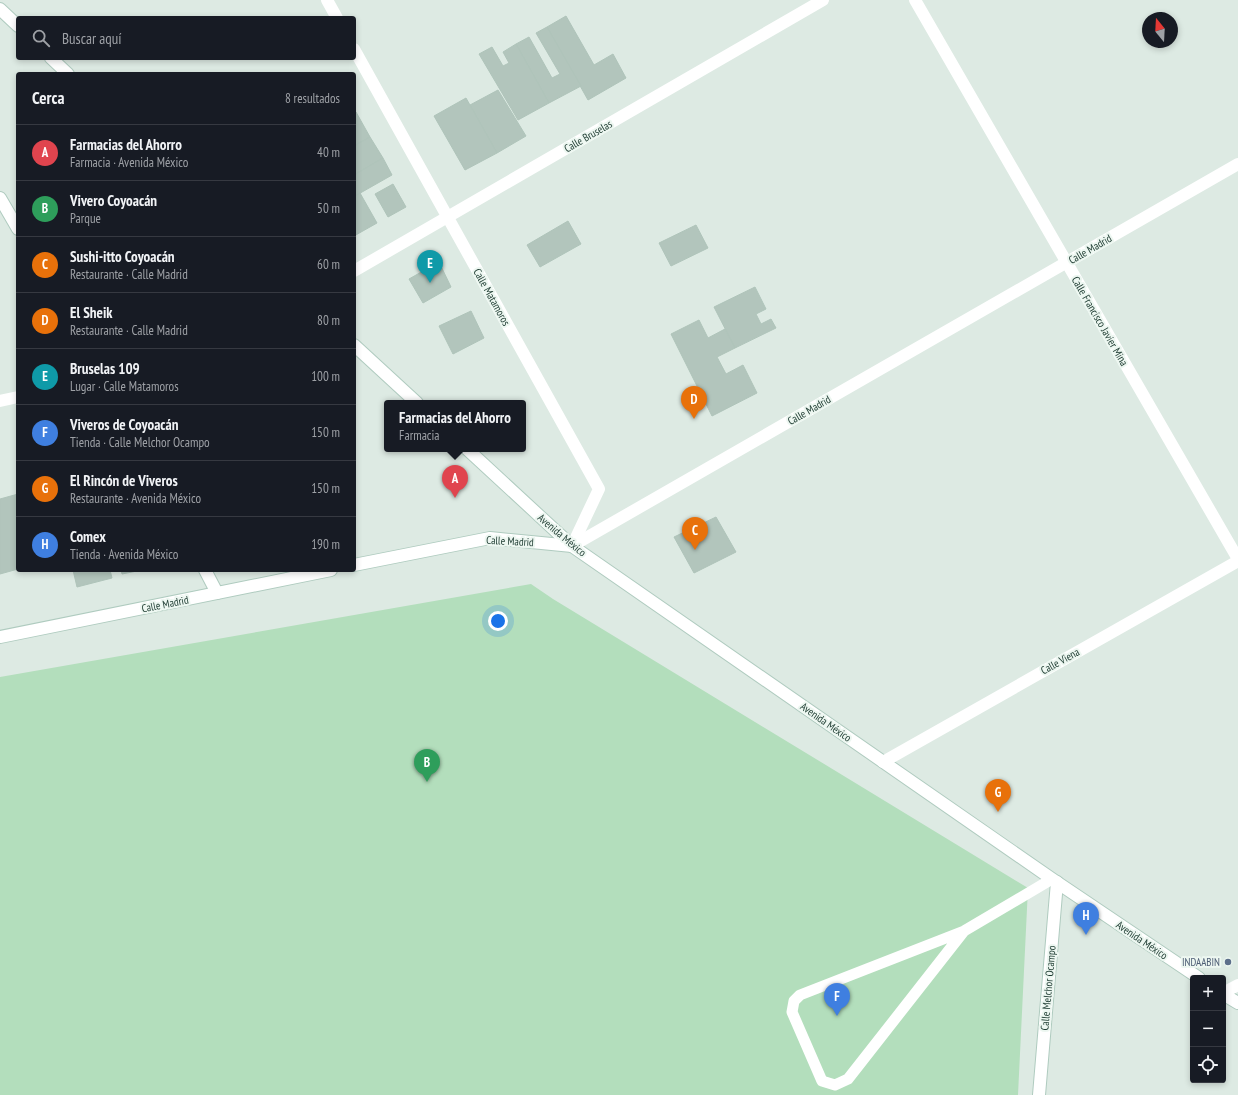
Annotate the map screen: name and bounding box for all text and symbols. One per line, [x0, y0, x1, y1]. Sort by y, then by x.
north arrow [1142, 12, 1178, 48]
search box [16, 16, 356, 60]
icon: search [30, 27, 52, 49]
text: Buscar aquí [62, 29, 122, 48]
text: Cerca [32, 87, 65, 109]
text: 8 resultados [285, 90, 340, 107]
street label: Calle Bruselas [561, 116, 615, 155]
text: Farmacias del Ahorro [70, 135, 182, 154]
text: A [42, 144, 48, 161]
text: 40 m [317, 144, 340, 161]
text: Farmacia · Avenida México [70, 154, 188, 171]
text: Vivero Coyoacán [70, 191, 157, 210]
text: B [42, 200, 48, 217]
text: 50 m [317, 200, 340, 217]
text: Parque [70, 210, 101, 227]
street label: Calle Madrid [1066, 231, 1114, 267]
text: Sushi-itto Coyoacán [70, 247, 175, 266]
pin: E [417, 250, 443, 283]
text: C [42, 256, 48, 273]
text: 60 m [317, 256, 340, 273]
text: Restaurante · Calle Madrid [70, 266, 188, 283]
street label: Calle Matamoros [470, 266, 514, 328]
street label: Calle Francisco Javier Mina [1069, 274, 1131, 368]
text: El Sheik [70, 303, 112, 322]
text: D [42, 312, 48, 329]
text: 80 m [317, 312, 340, 329]
text: Restaurante · Calle Madrid [70, 322, 188, 339]
text: Bruselas 109 [70, 359, 140, 378]
text: E [42, 368, 48, 385]
text: 100 m [311, 368, 340, 385]
text: Lugar · Calle Matamoros [70, 378, 179, 395]
pin: D [681, 386, 707, 419]
street label: Calle Madrid [785, 392, 833, 428]
popup [384, 400, 526, 452]
text: Farmacias del Ahorro [399, 408, 511, 427]
text: Viveros de Coyoacán [70, 415, 179, 434]
text: F [42, 424, 48, 441]
text: 150 m [311, 424, 340, 441]
text: Farmacia [399, 427, 440, 444]
text: Tienda · Calle Melchor Ocampo [70, 434, 210, 451]
pin: A [442, 465, 468, 498]
text: El Rincón de Viveros [70, 471, 178, 490]
text: G [42, 480, 48, 497]
text: 150 m [311, 480, 340, 497]
text: Restaurante · Avenida México [70, 490, 201, 507]
street label: Avenida México [535, 511, 589, 560]
pin: C [682, 517, 708, 550]
text: Comex [70, 527, 106, 546]
street label: Calle Madrid [486, 533, 534, 549]
text: H [42, 536, 48, 553]
text: 190 m [311, 536, 340, 553]
text: Tienda · Avenida México [70, 546, 178, 563]
street label: Calle Madrid [140, 593, 190, 615]
your location [488, 611, 508, 631]
street label: Calle Viena [1038, 645, 1082, 677]
street label: Avenida México [798, 699, 854, 745]
pin: B [414, 749, 440, 782]
pin: G [985, 779, 1011, 812]
pin: H [1073, 902, 1099, 935]
street label: Avenida México [1114, 918, 1171, 962]
street label: Calle Melchor Ocampo [1037, 945, 1059, 1031]
place label: INDAABIN [1182, 955, 1220, 969]
marker: INDAABIN [1223, 957, 1233, 967]
map controls [1190, 975, 1226, 1083]
button: + [1190, 975, 1226, 1011]
pin: F [824, 983, 850, 1016]
button: − [1190, 1011, 1226, 1047]
button: locate [1190, 1047, 1226, 1083]

